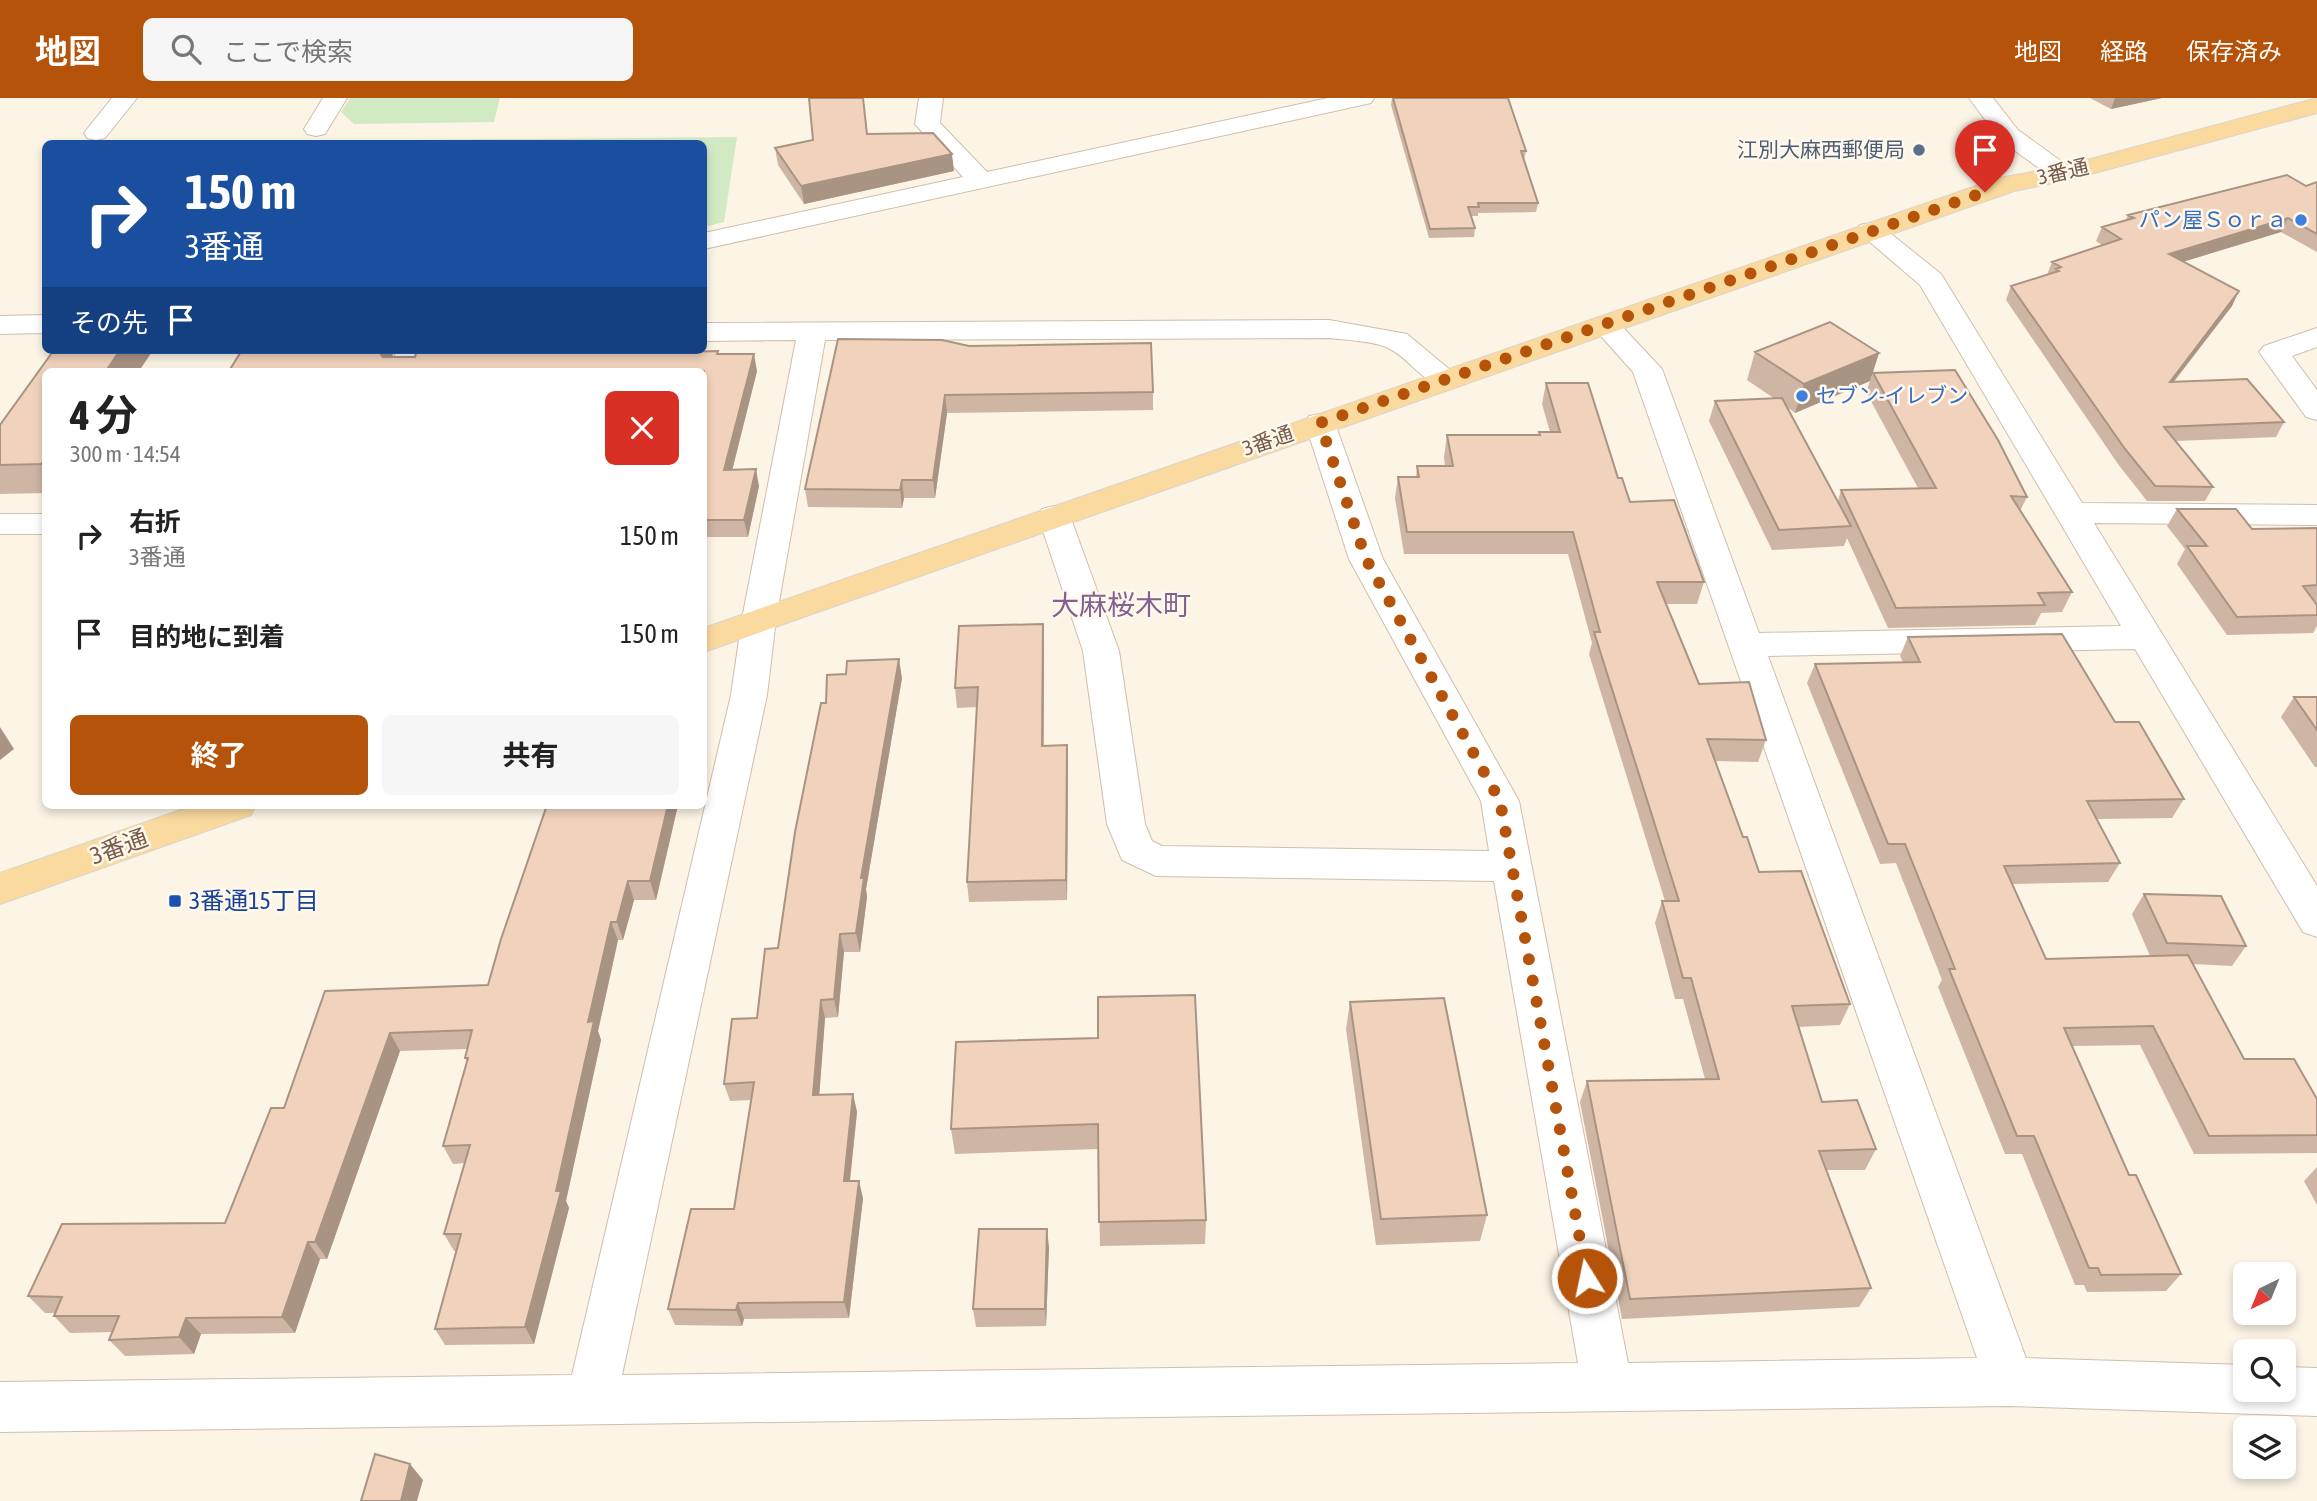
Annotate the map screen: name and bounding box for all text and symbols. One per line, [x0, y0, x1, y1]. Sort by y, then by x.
search box [143, 18, 633, 81]
icon: search [167, 30, 205, 68]
text: 地図 [35, 32, 101, 70]
text: ここで検索 [223, 37, 353, 67]
text: 地図 [2014, 38, 2062, 65]
text: 経路 [2100, 38, 2148, 65]
text: 保存済み [2186, 38, 2282, 65]
pin [1955, 120, 2015, 192]
icon: arrive [1966, 131, 2004, 169]
place label: 江別大麻西郵便局 [1737, 137, 1905, 161]
marker: 江別大麻西郵便局 [1911, 142, 1927, 158]
street label: 3番通 [2035, 153, 2091, 189]
text: 150 m [185, 163, 296, 219]
icon: right [70, 168, 161, 259]
place label: パン屋Ｓｏｒａ [2139, 207, 2287, 231]
marker: パン屋Ｓｏｒａ [2293, 212, 2309, 228]
text: 3番通 [185, 228, 264, 265]
icon: arrive [162, 301, 200, 339]
text: その先 [70, 308, 148, 338]
place label: セブン-イレブン [1816, 383, 1968, 407]
marker: セブン-イレブン [1794, 388, 1810, 404]
text: 4 分 [70, 391, 138, 439]
button: close [605, 391, 679, 465]
street label: 3番通 [1239, 420, 1296, 460]
text: 300 m · 14:54 [70, 441, 181, 467]
text: 右折 [129, 507, 181, 537]
icon: right [70, 517, 108, 555]
text: 150 m [620, 521, 679, 551]
text: 3番通 [129, 544, 186, 570]
district label: 大麻桜木町 [1051, 589, 1191, 621]
icon: arrive [70, 615, 108, 653]
text: 150 m [620, 619, 679, 649]
text: 目的地に到着 [129, 622, 285, 652]
button: 終了 [70, 715, 368, 795]
button: 共有 [382, 715, 679, 795]
street label: 3番通 [86, 824, 151, 869]
place label: 3番通15丁目 [189, 887, 319, 914]
marker: 3番通15丁目 [167, 893, 183, 909]
position arrow [1550, 1241, 1624, 1315]
north arrow [2233, 1262, 2296, 1325]
map controls [2233, 1262, 2296, 1479]
button: search [2233, 1339, 2296, 1402]
button: layers [2233, 1416, 2296, 1479]

